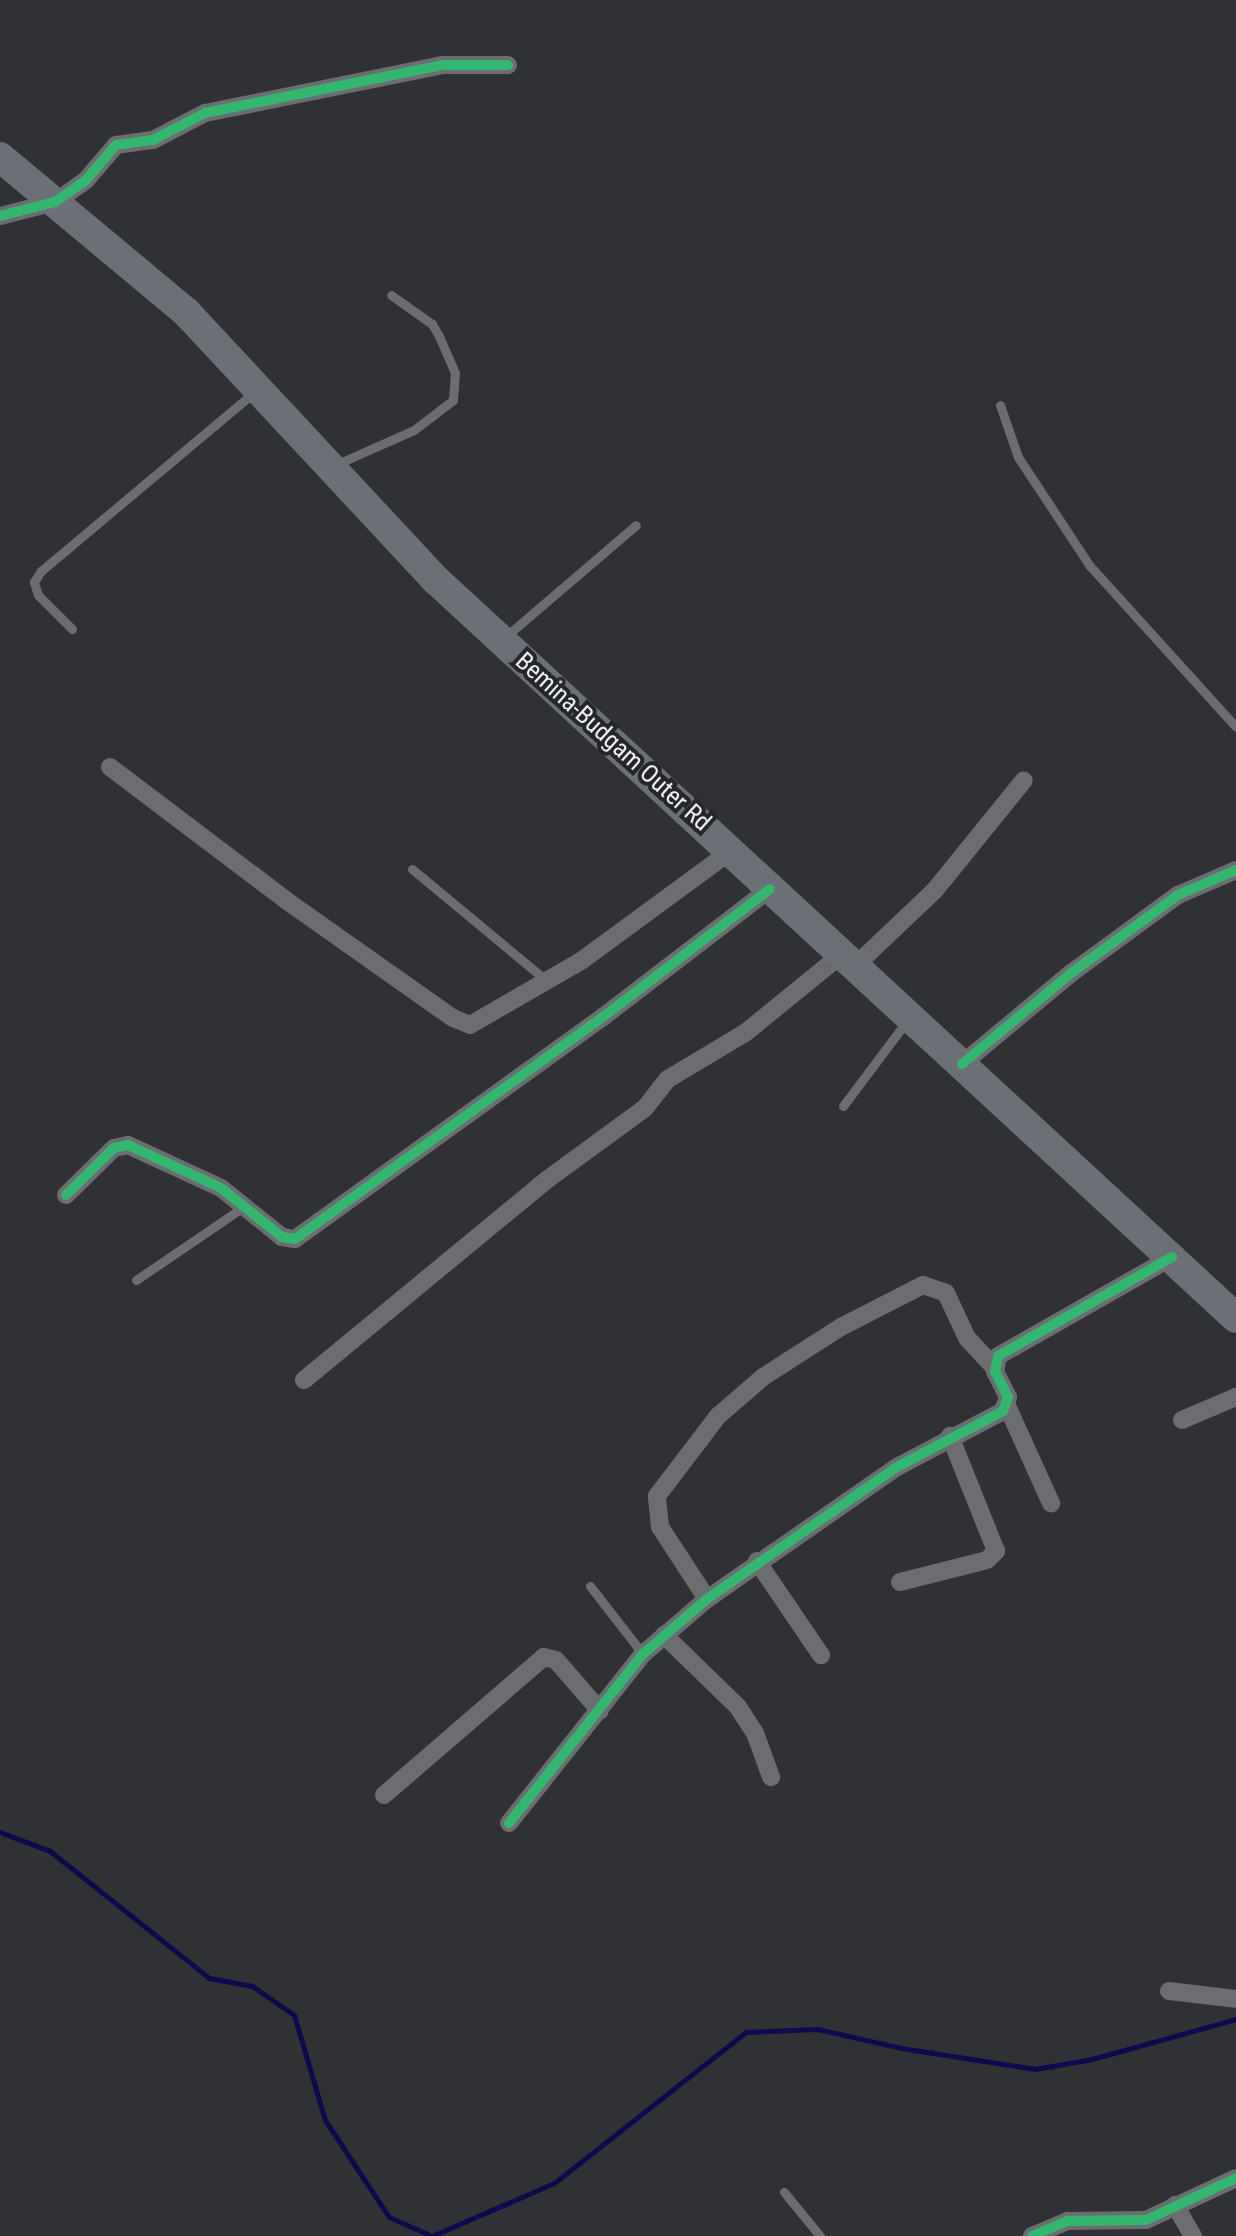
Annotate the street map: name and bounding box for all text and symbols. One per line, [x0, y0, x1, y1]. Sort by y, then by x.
street label: Bemina-Budgam Outer Rd [509, 646, 717, 838]

